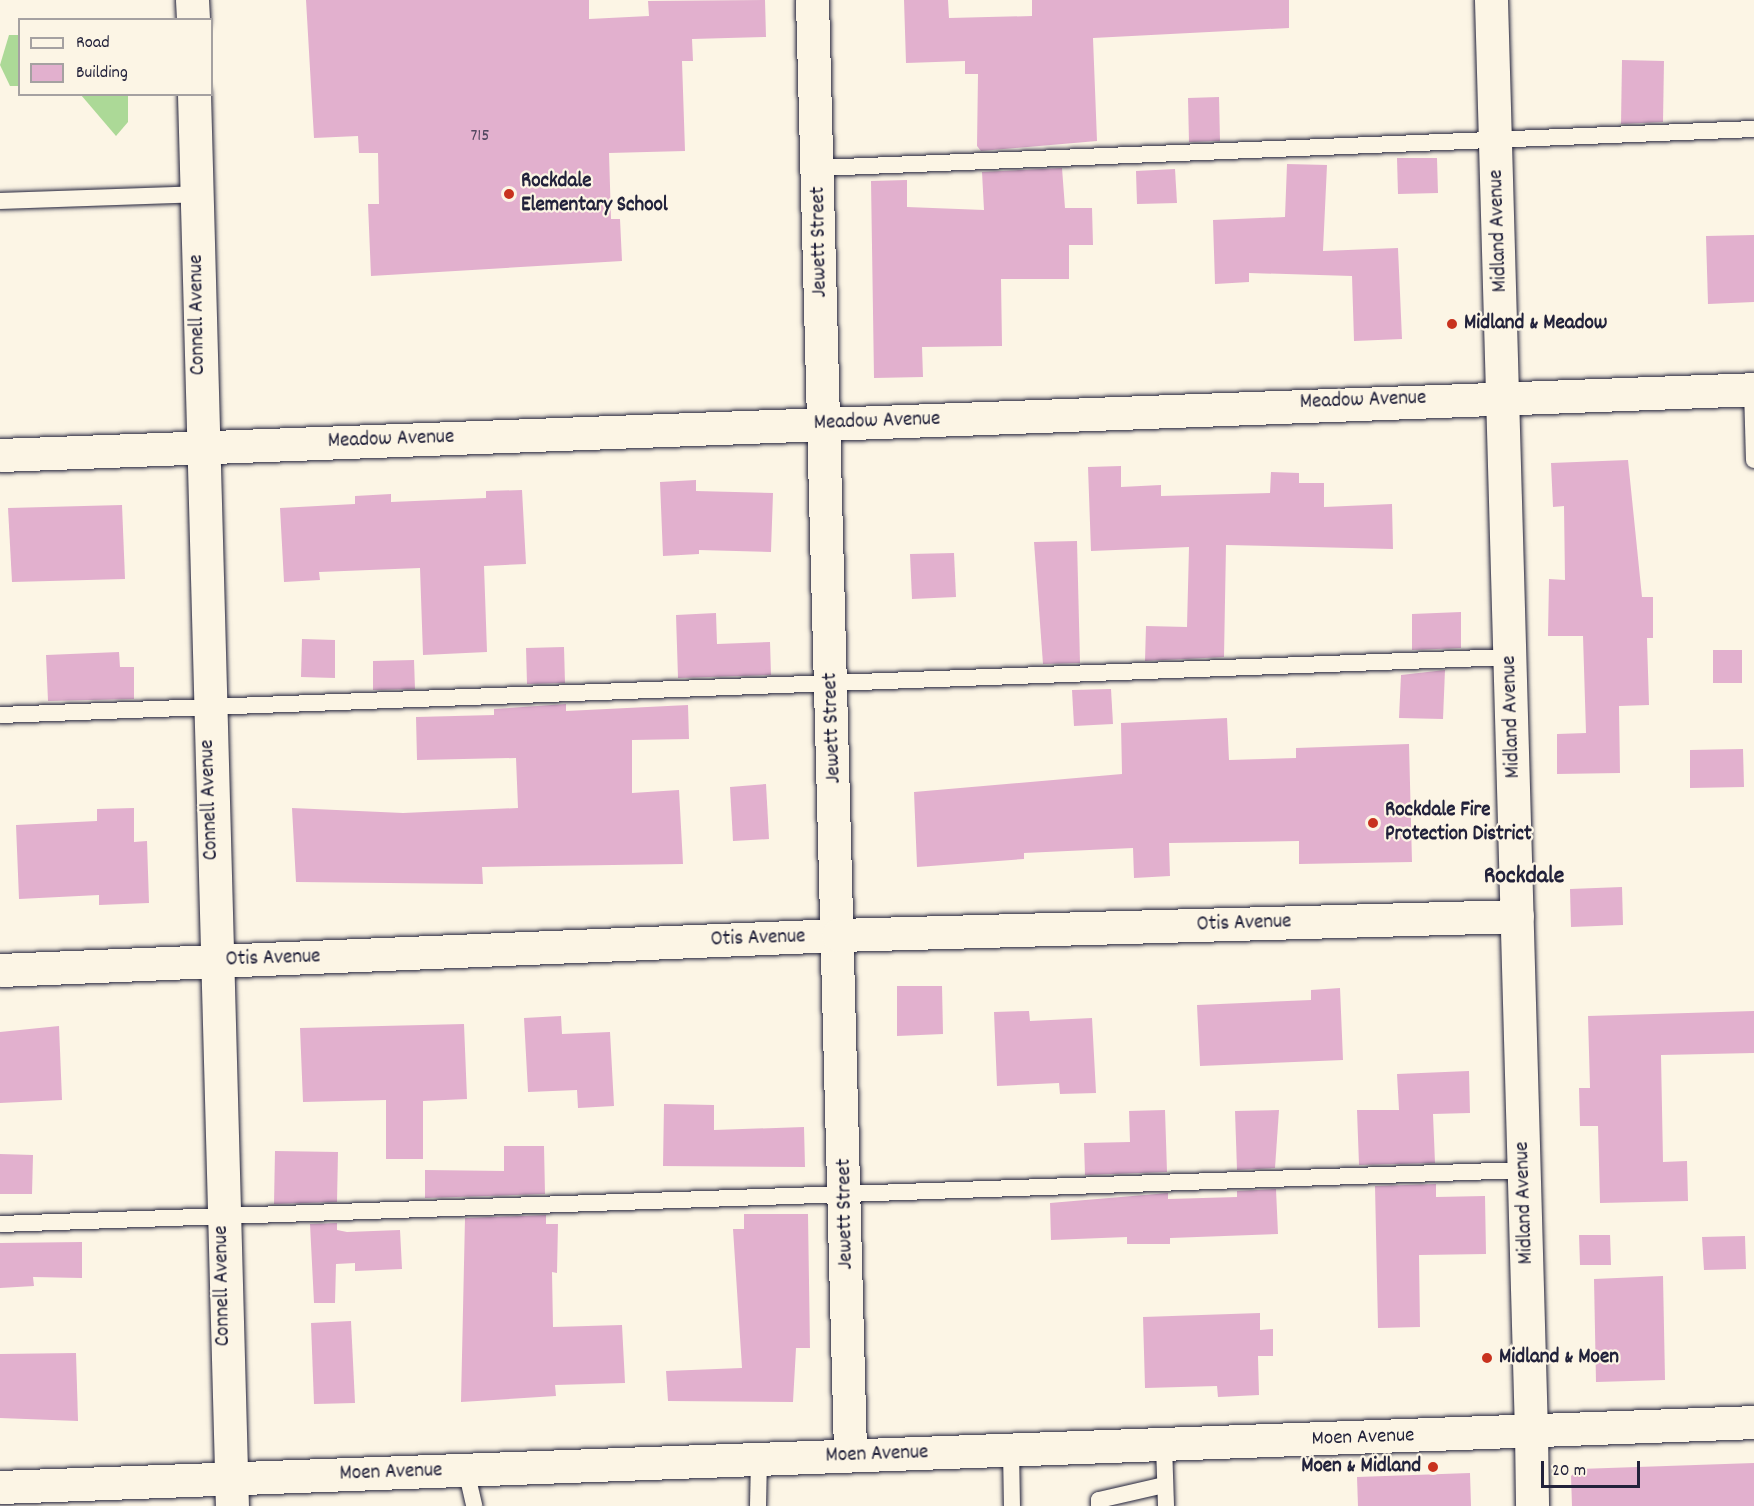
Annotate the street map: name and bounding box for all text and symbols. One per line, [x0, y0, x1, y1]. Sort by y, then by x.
legend [18, 18, 213, 96]
text: Road [76, 31, 110, 56]
text: Building [76, 61, 128, 86]
house number: 715 [470, 126, 490, 148]
place label: Rockdale Elementary School [521, 169, 668, 219]
street label: Midland Avenue [1484, 169, 1514, 293]
street label: Jewett Street [806, 186, 834, 298]
marker: Rockdale Elementary School [502, 187, 516, 201]
street label: Connell Avenue [184, 254, 212, 376]
place label: Midland & Meadow [1464, 311, 1607, 337]
marker: Midland & Meadow [1445, 317, 1459, 331]
street label: Meadow Avenue [1299, 386, 1427, 416]
street label: Meadow Avenue [813, 407, 941, 437]
street label: Meadow Avenue [327, 425, 455, 455]
street label: Midland Avenue [1497, 655, 1527, 779]
street label: Jewett Street [818, 672, 848, 784]
street label: Connell Avenue [195, 739, 225, 861]
place label: Rockdale Fire Protection District [1385, 798, 1532, 848]
marker: Rockdale Fire Protection District [1366, 816, 1380, 830]
district label: Rockdale [1484, 864, 1564, 892]
street label: Otis Avenue [1196, 910, 1292, 938]
street label: Otis Avenue [710, 925, 806, 953]
street label: Otis Avenue [225, 945, 321, 973]
street label: Midland Avenue [1510, 1141, 1540, 1265]
street label: Jewett Street [832, 1158, 860, 1270]
street label: Connell Avenue [209, 1225, 237, 1347]
place label: Midland & Moen [1499, 1345, 1619, 1371]
marker: Midland & Moen [1480, 1351, 1494, 1365]
street label: Moen Avenue [1311, 1424, 1415, 1452]
street label: Moen Avenue [825, 1441, 929, 1469]
scale bar [1544, 1449, 1643, 1487]
place label: Moen & Midland [1301, 1454, 1421, 1480]
street label: Moen Avenue [339, 1459, 443, 1487]
text: 20 m [1552, 1459, 1586, 1484]
marker: Moen & Midland [1426, 1460, 1440, 1474]

